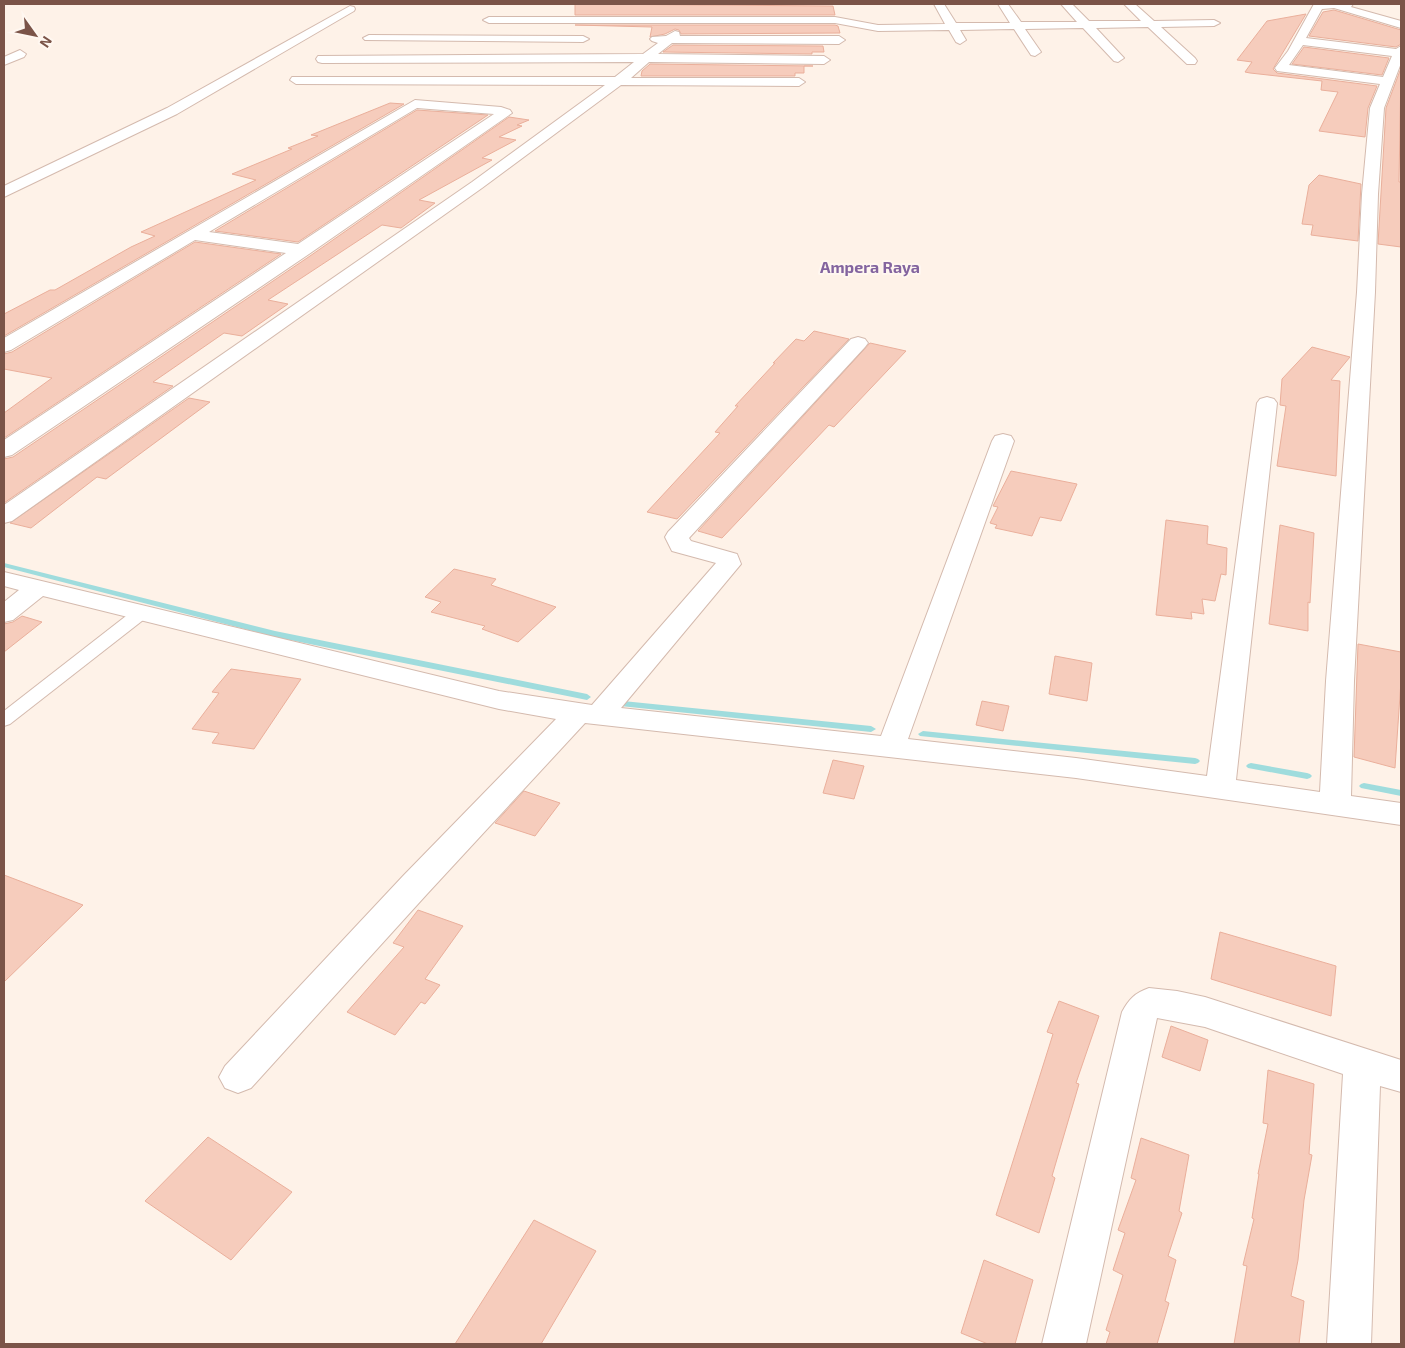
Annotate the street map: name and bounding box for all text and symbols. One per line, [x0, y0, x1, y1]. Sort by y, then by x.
north arrow [10, 10, 60, 60]
text: N [36, 33, 56, 51]
district label: Ampera Raya [820, 257, 920, 277]

